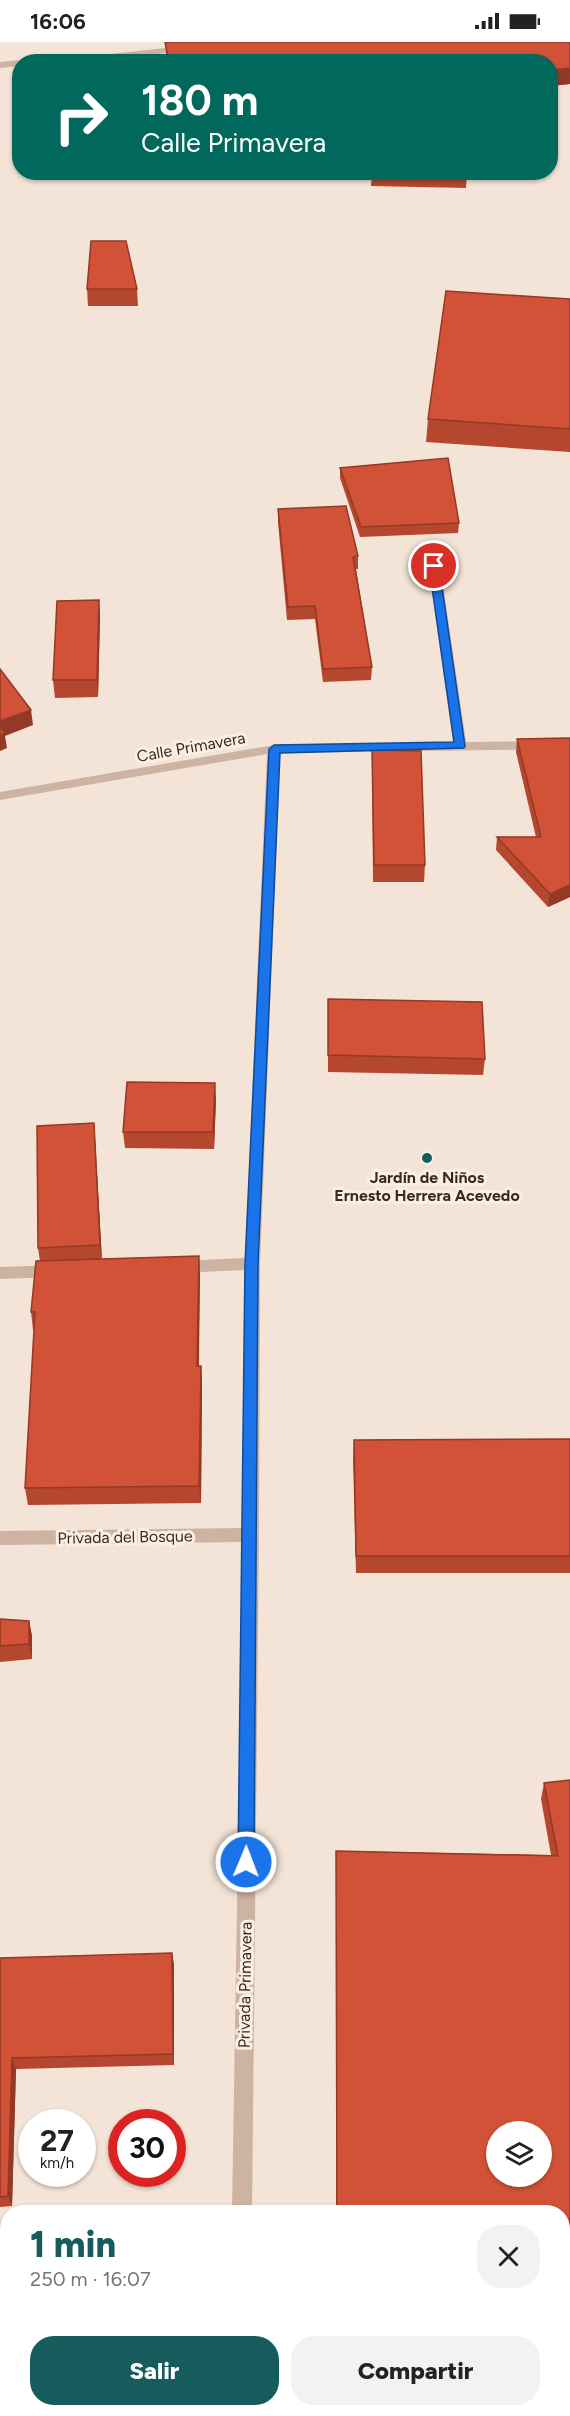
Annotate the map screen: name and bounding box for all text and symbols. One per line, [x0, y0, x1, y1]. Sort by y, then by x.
text: 16:06 [30, 8, 86, 35]
text: 180 m [141, 75, 258, 126]
icon: right [42, 78, 120, 156]
text: Calle Primavera [141, 126, 326, 159]
pin [408, 540, 459, 591]
icon: arrive [417, 549, 450, 582]
street label: Calle Primavera [135, 728, 247, 766]
marker: Jardín de Niños Ernesto Herrera Acevedo [420, 1151, 434, 1165]
place label: Jardín de Niños Ernesto Herrera Acevedo [334, 1168, 520, 1205]
street label: Privada del Bosque [57, 1526, 193, 1548]
position arrow [214, 1830, 278, 1894]
street label: Privada Primavera [234, 1922, 256, 2048]
speed limit sign: 30 [108, 2109, 186, 2187]
map controls [486, 2121, 552, 2187]
button: layers [486, 2121, 552, 2187]
text: 27 [40, 2122, 74, 2159]
text: km/h [40, 2154, 74, 2172]
text: 1 min [30, 2223, 116, 2266]
button: close [477, 2225, 540, 2288]
text: 250 m · 16:07 [30, 2267, 151, 2291]
button: Salir [30, 2336, 279, 2405]
button: Compartir [291, 2336, 540, 2405]

